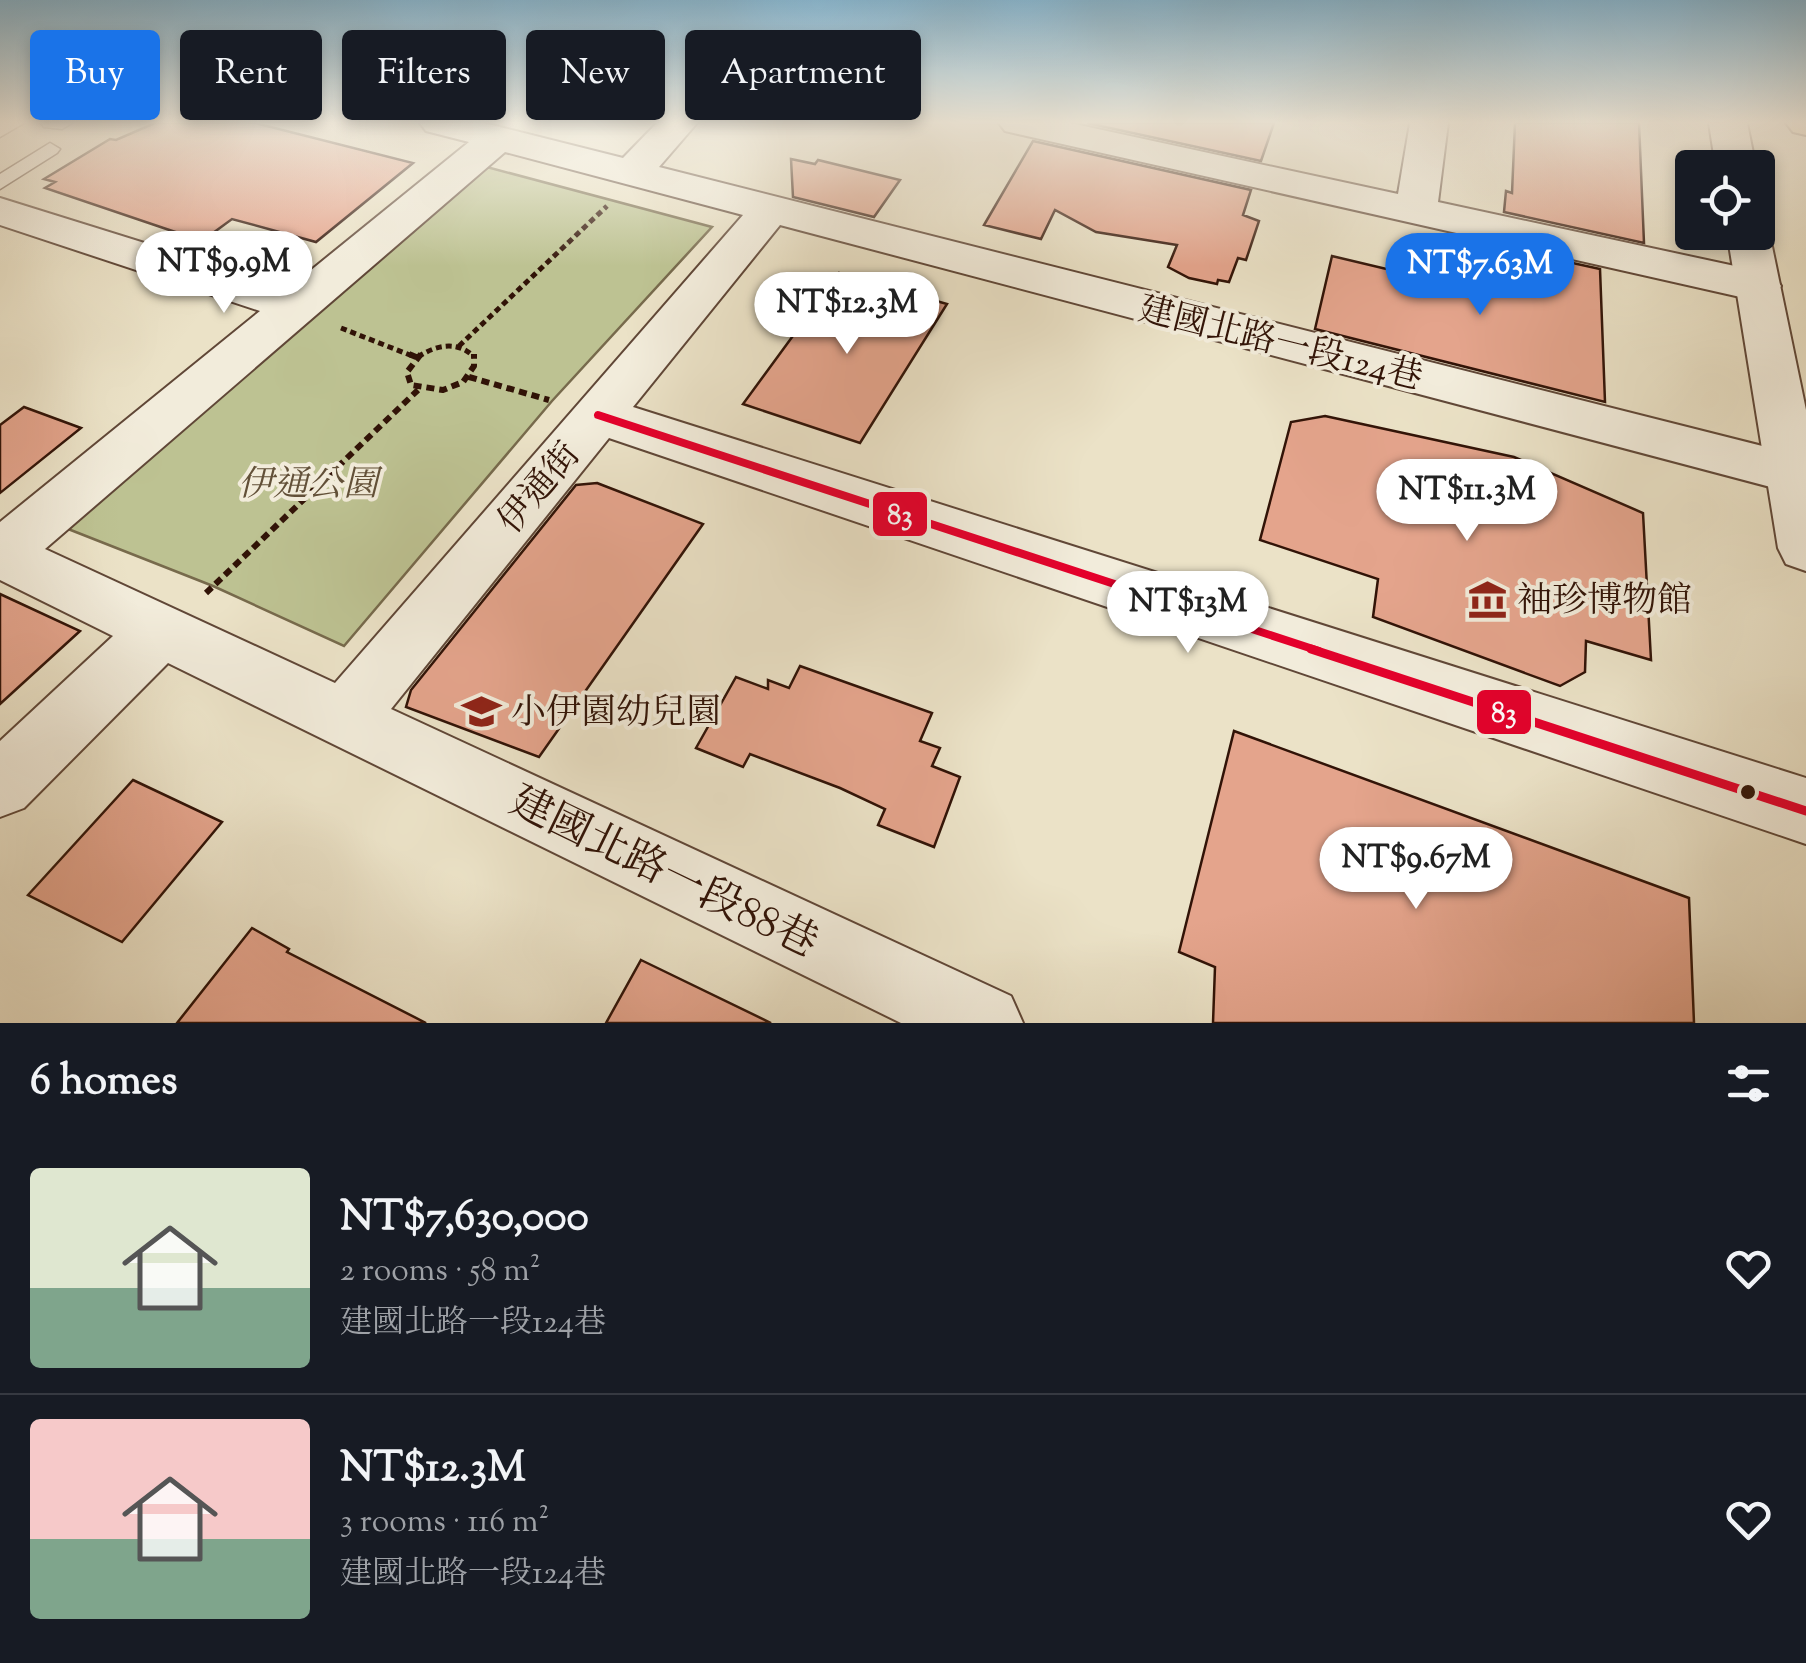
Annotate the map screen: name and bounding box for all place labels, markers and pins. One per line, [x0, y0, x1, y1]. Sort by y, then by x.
pin: NT$9.9M [132, 231, 316, 316]
pin: NT$7.63M [1377, 233, 1583, 318]
pin: NT$12.3M [744, 272, 950, 357]
pin: NT$11.3M [1364, 459, 1570, 544]
pin: NT$13M [1107, 571, 1269, 656]
place label: 袖珍博物館 [1517, 577, 1692, 628]
museum icon: 袖珍博物館 [1466, 578, 1508, 620]
place label: 小伊園幼兒園 [511, 689, 721, 740]
school or university icon: 小伊園幼兒園 [460, 690, 502, 732]
unlabelled marker [1738, 782, 1758, 802]
pin: NT$9.67M [1313, 827, 1519, 912]

